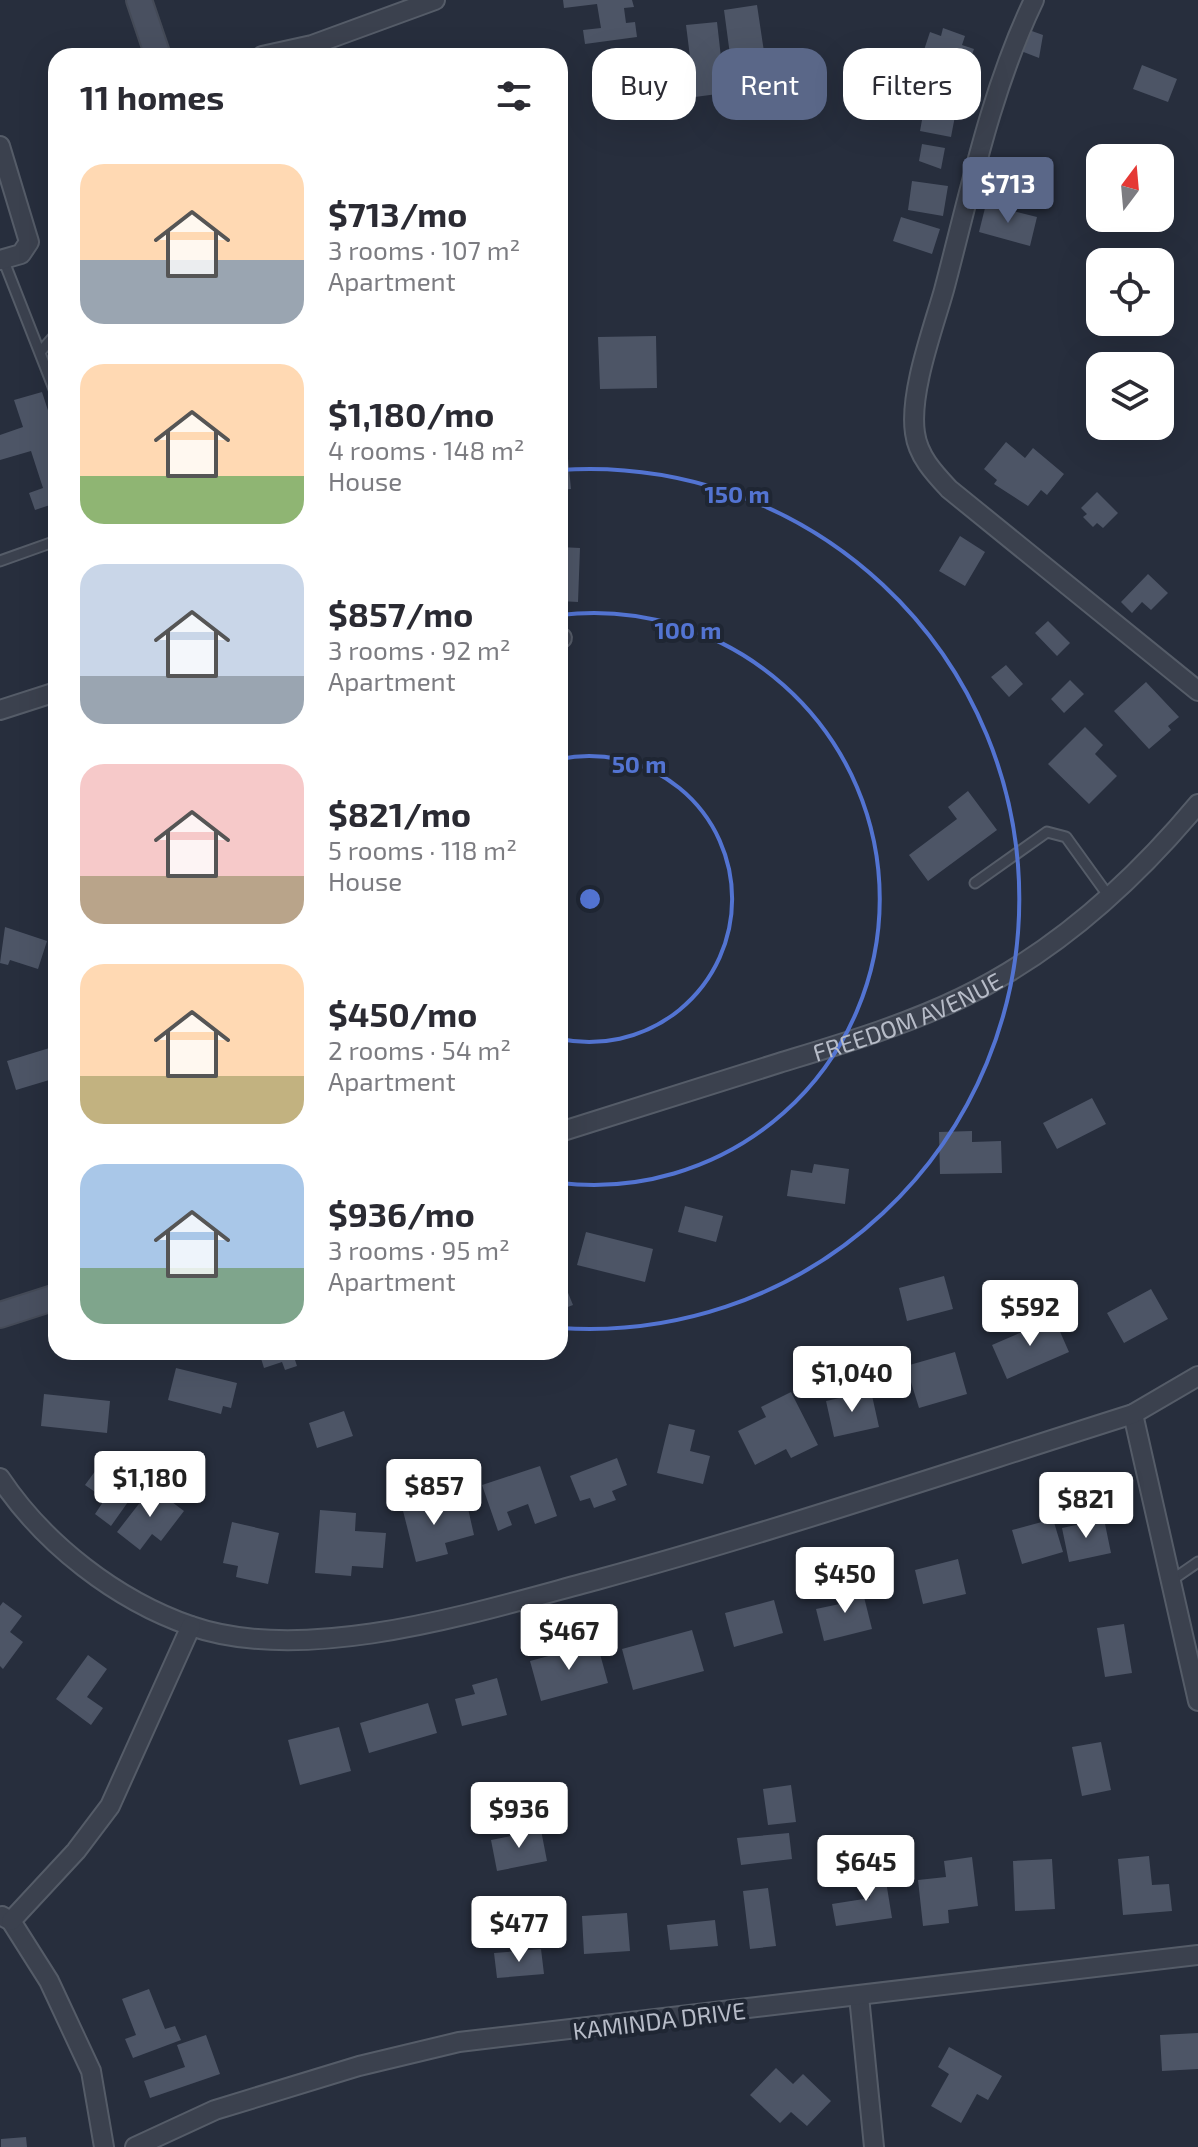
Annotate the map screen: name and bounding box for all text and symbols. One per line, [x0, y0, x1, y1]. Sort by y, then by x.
chip: Buy [592, 48, 696, 120]
chip: Rent [712, 48, 827, 120]
chip: Filters [843, 48, 981, 120]
icon: filters [492, 74, 536, 118]
text: 11 homes [80, 76, 224, 117]
north arrow [1086, 144, 1174, 232]
map controls [1086, 144, 1174, 440]
pin: $713 [961, 157, 1055, 225]
text: $713 [981, 167, 1035, 198]
text: $713/mo [328, 193, 467, 234]
icon: home [144, 196, 240, 292]
text: 3 rooms · 107 m² [328, 234, 520, 265]
button: locate [1086, 248, 1174, 336]
text: Apartment [328, 265, 456, 296]
button: layers [1086, 352, 1174, 440]
text: $1,180/mo [328, 393, 494, 434]
icon: home [144, 396, 240, 492]
text: 4 rooms · 148 m² [328, 434, 525, 465]
text: House [328, 465, 402, 496]
text: 150 m [704, 479, 770, 508]
text: $857/mo [328, 593, 473, 634]
icon: home [144, 596, 240, 692]
text: 100 m [655, 615, 721, 644]
text: 3 rooms · 92 m² [328, 634, 510, 665]
text: Apartment [328, 665, 456, 696]
text: 50 m [612, 749, 666, 778]
text: $821/mo [328, 793, 471, 834]
icon: home [144, 796, 240, 892]
text: 5 rooms · 118 m² [328, 834, 517, 865]
text: House [328, 865, 402, 896]
centre of rings [576, 885, 604, 913]
street label: FREEDOM AVENUE [809, 965, 1007, 1066]
text: $450/mo [328, 993, 477, 1034]
icon: home [144, 996, 240, 1092]
text: 2 rooms · 54 m² [328, 1034, 511, 1065]
text: Apartment [328, 1065, 456, 1096]
text: $936/mo [328, 1193, 475, 1234]
icon: home [144, 1196, 240, 1292]
text: 3 rooms · 95 m² [328, 1234, 510, 1265]
text: Apartment [328, 1265, 456, 1296]
pin: $592 [983, 1280, 1077, 1348]
text: $592 [1000, 1290, 1060, 1321]
pin: $1,040 [787, 1346, 917, 1414]
text: $1,040 [811, 1356, 893, 1387]
pin: $1,180 [85, 1451, 215, 1519]
pin: $857 [387, 1459, 481, 1527]
text: $1,180 [112, 1461, 188, 1492]
text: $857 [404, 1469, 464, 1500]
pin: $821 [1039, 1472, 1133, 1540]
text: $821 [1057, 1482, 1115, 1513]
pin: $450 [798, 1547, 892, 1615]
text: $450 [814, 1557, 876, 1588]
pin: $467 [522, 1604, 616, 1672]
text: $467 [539, 1614, 599, 1645]
pin: $936 [472, 1782, 566, 1850]
text: $936 [489, 1792, 549, 1823]
pin: $645 [819, 1835, 913, 1903]
text: $645 [835, 1845, 897, 1876]
pin: $477 [472, 1896, 566, 1964]
text: $477 [489, 1906, 549, 1937]
street label: KAMINDA DRIVE [571, 1995, 747, 2045]

